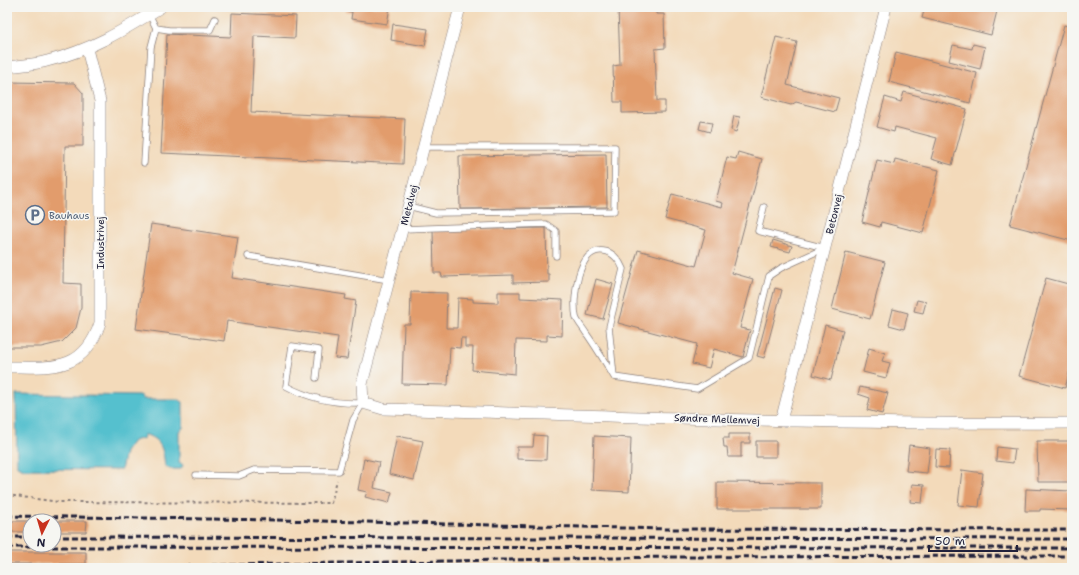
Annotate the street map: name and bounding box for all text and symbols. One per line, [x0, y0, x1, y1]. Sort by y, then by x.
street label: Metalvej [397, 183, 421, 227]
street label: Betonvej [823, 192, 845, 235]
parking icon: Bauhaus [24, 204, 46, 226]
place label: Bauhaus [49, 209, 89, 222]
street label: Industrivej [94, 216, 107, 269]
street label: Søndre Mellemvej [674, 411, 760, 427]
north arrow [22, 513, 62, 553]
scale bar [929, 527, 1017, 553]
text: 50 m [935, 533, 965, 549]
text: N [36, 535, 46, 550]

